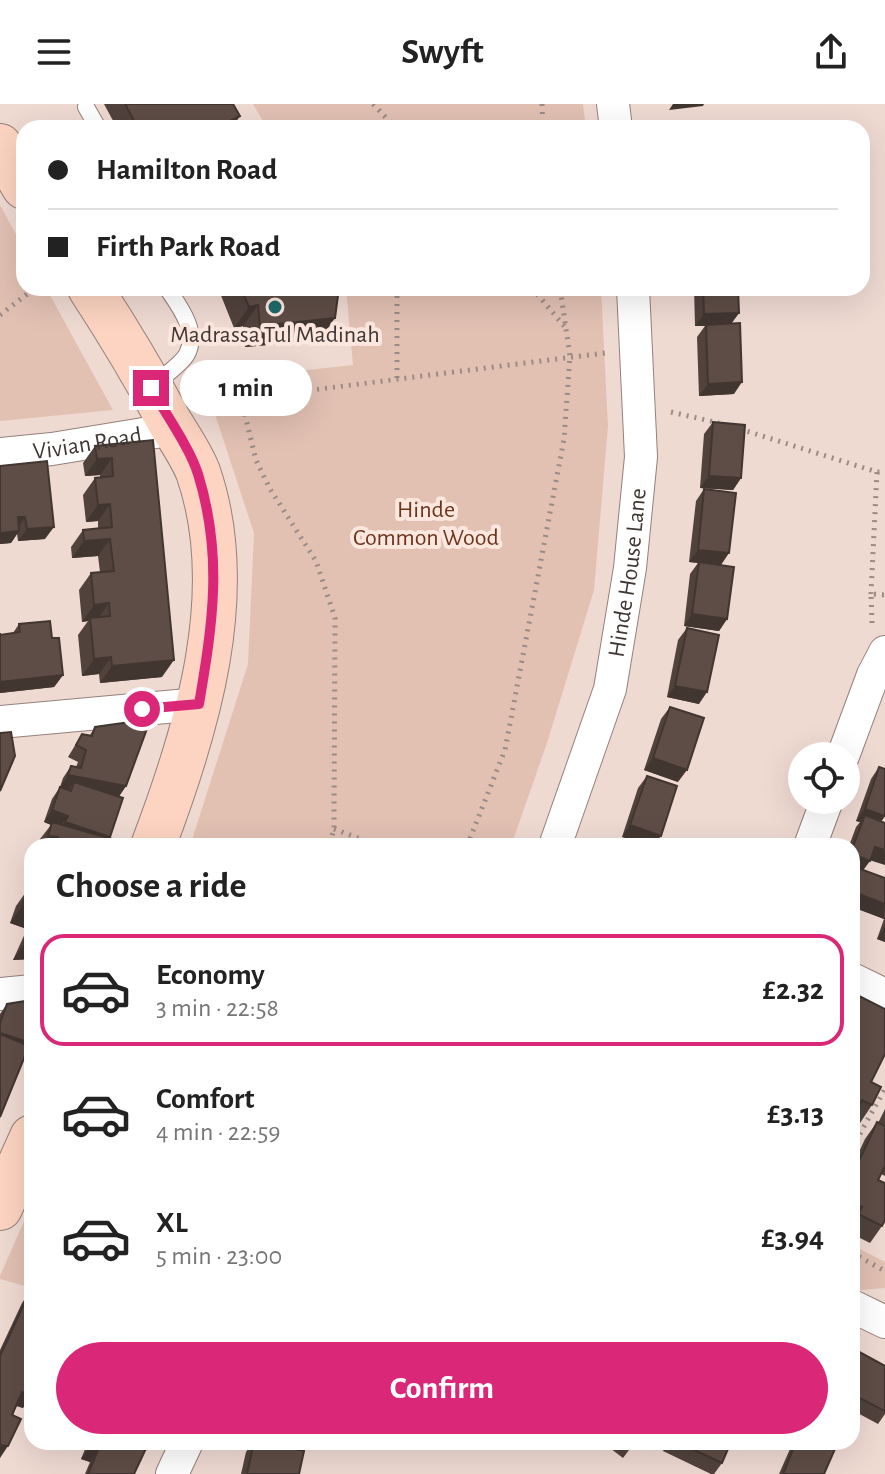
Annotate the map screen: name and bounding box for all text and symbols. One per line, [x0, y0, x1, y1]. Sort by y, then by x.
icon: menu [32, 30, 76, 74]
icon: share [809, 30, 853, 74]
text: Swyft [401, 34, 484, 70]
text: Hamilton Road [96, 155, 277, 185]
text: Firth Park Road [96, 232, 280, 262]
marker: Madrassa Tul Madinah [266, 298, 284, 316]
place label: Madrassa Tul Madinah [170, 323, 380, 347]
callout: 1 min [179, 360, 311, 416]
route end [133, 370, 169, 406]
text: 1 min [219, 375, 273, 401]
street label: Vivian Road [32, 423, 144, 464]
street label: Hinde House Lane [604, 487, 651, 659]
park label: Hinde Common Wood [353, 498, 499, 550]
route start [124, 691, 160, 727]
map controls [788, 742, 860, 814]
button: locate [788, 742, 860, 814]
text: Choose a ride [56, 868, 246, 904]
icon: car [60, 954, 132, 1026]
text: Economy [156, 960, 265, 990]
text: £2.32 [763, 975, 824, 1005]
text: 3 min · 22:58 [156, 995, 279, 1021]
icon: car [60, 1078, 132, 1150]
text: Comfort [156, 1084, 255, 1114]
text: £3.13 [767, 1099, 824, 1129]
text: 4 min · 22:59 [156, 1119, 281, 1145]
icon: car [60, 1202, 132, 1274]
text: XL [156, 1208, 188, 1238]
text: £3.94 [761, 1223, 824, 1253]
text: 5 min · 23:00 [156, 1243, 282, 1269]
button: Confirm [56, 1342, 828, 1434]

